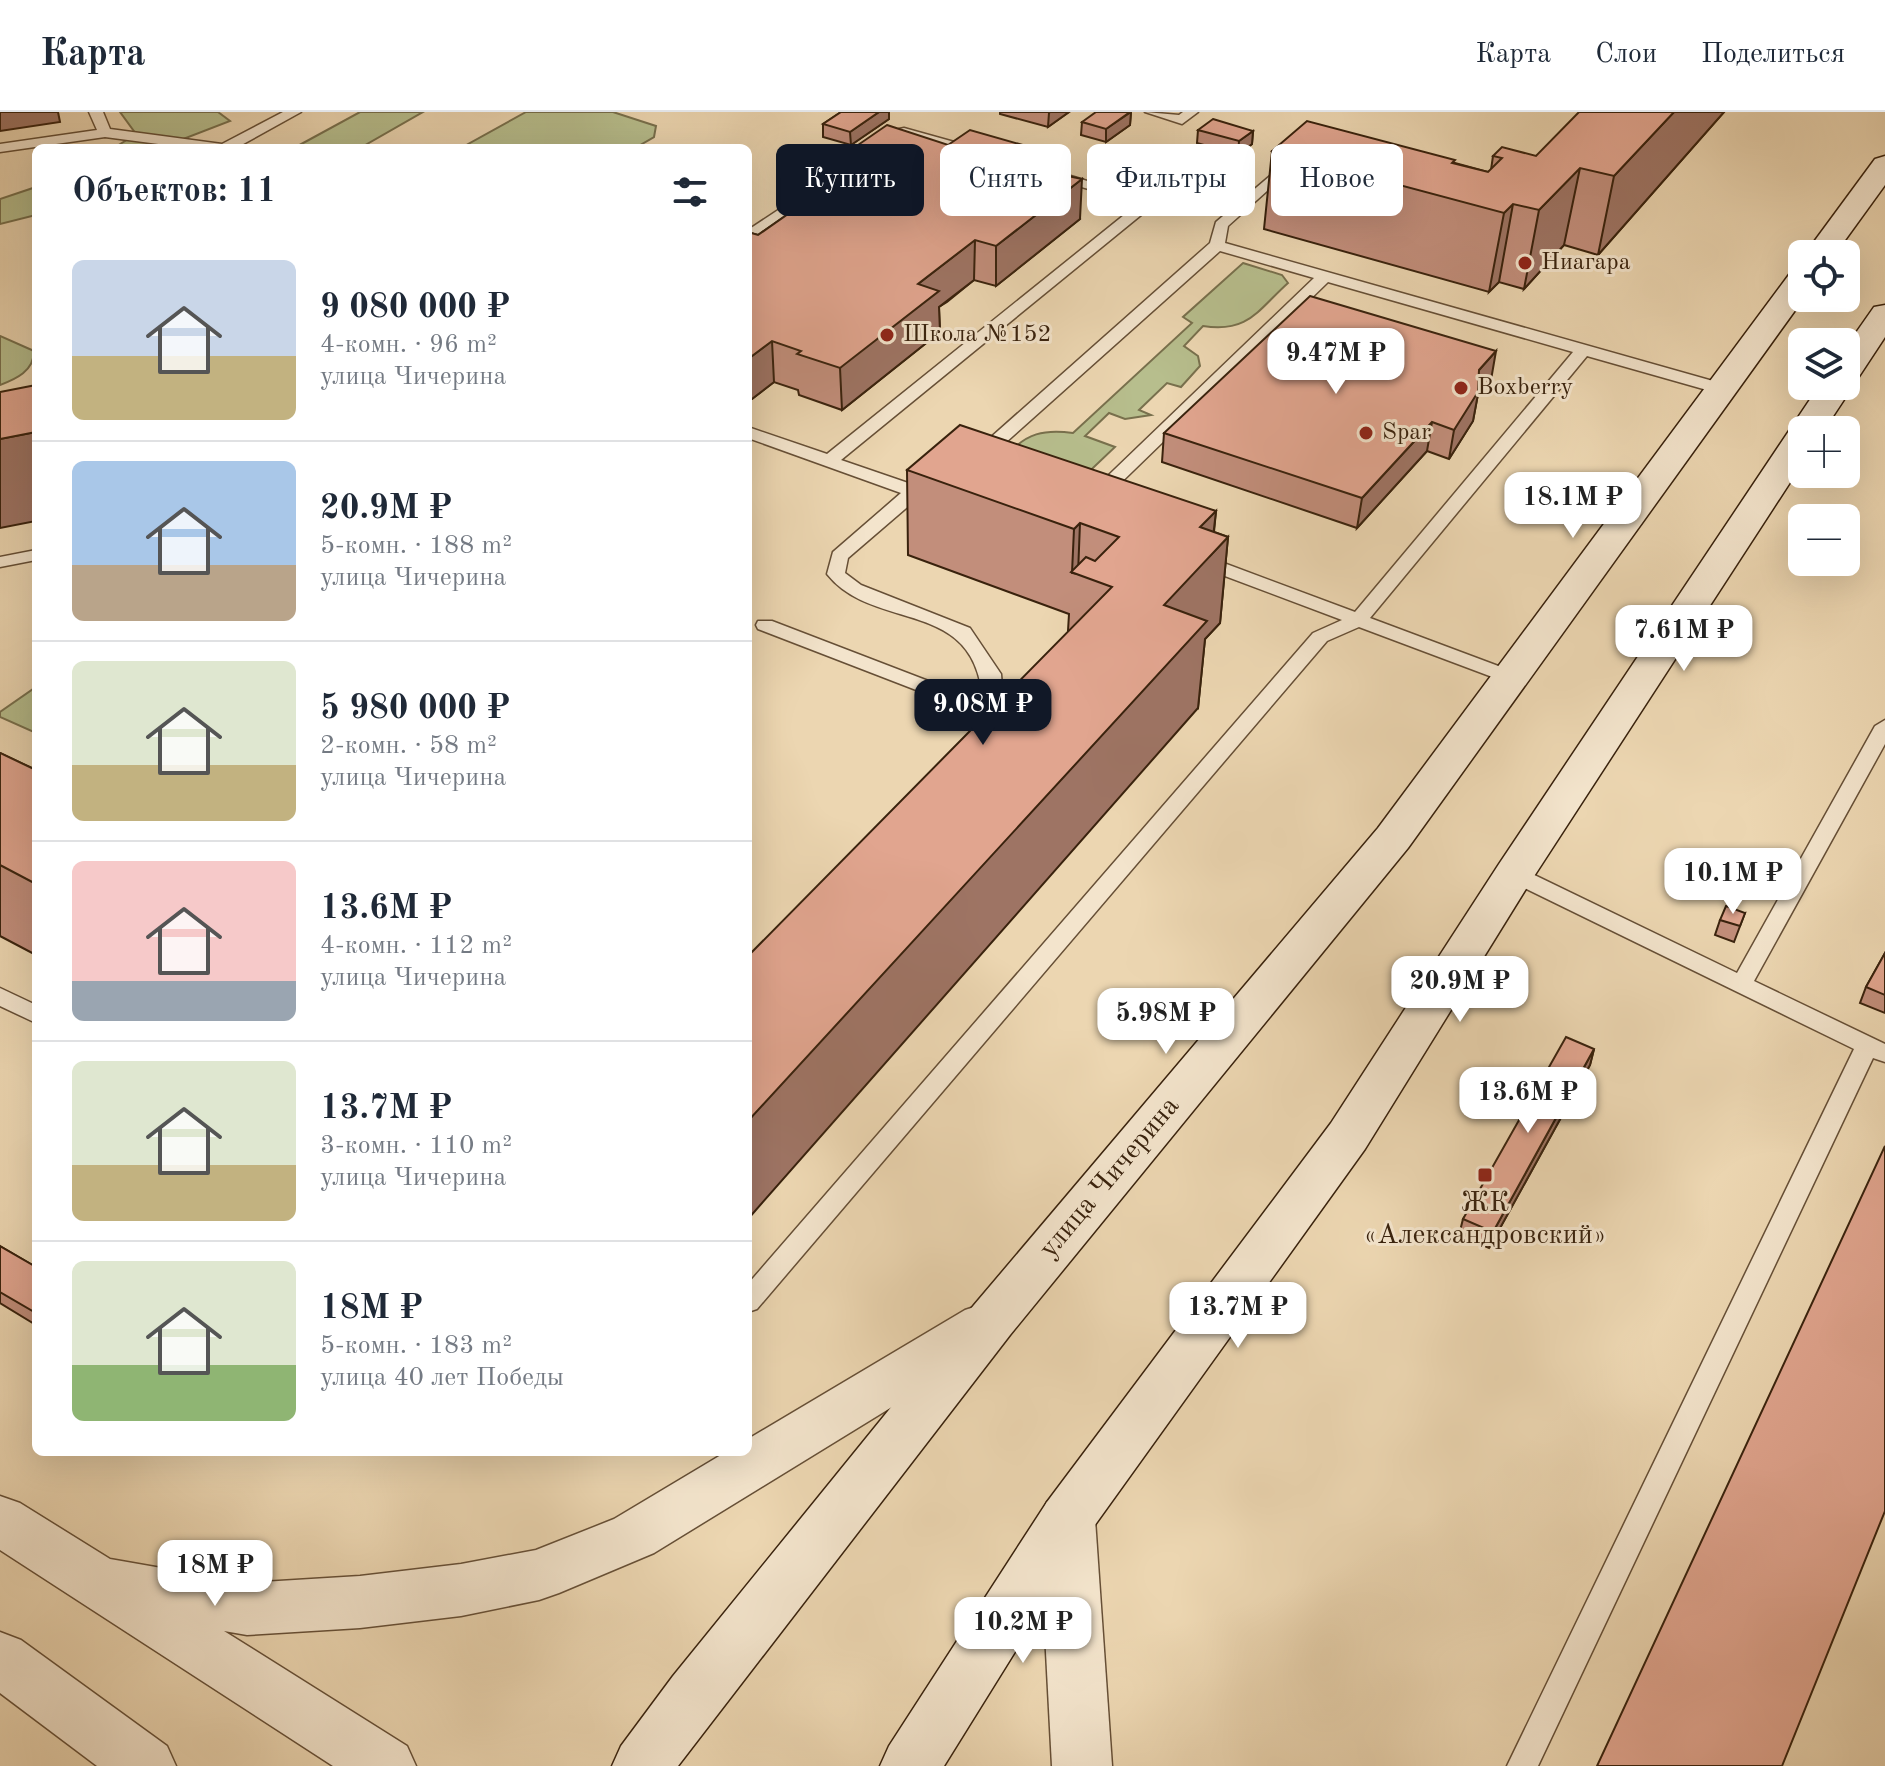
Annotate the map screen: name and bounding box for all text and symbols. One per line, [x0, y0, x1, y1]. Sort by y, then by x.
text: Карта [40, 36, 146, 74]
text: Карта [1475, 41, 1551, 69]
text: Слои [1595, 41, 1657, 69]
text: Поделиться [1701, 41, 1845, 69]
chip: Купить [776, 144, 924, 216]
chip: Снять [940, 144, 1071, 216]
chip: Фильтры [1087, 144, 1255, 216]
chip: Новое [1271, 144, 1403, 216]
icon: filters [668, 170, 712, 214]
text: Объектов: 11 [72, 175, 276, 209]
map controls [1788, 240, 1860, 576]
button: locate [1788, 240, 1860, 312]
place label: Ниагара [1541, 251, 1631, 275]
marker: Ниагара [1516, 254, 1534, 272]
text: 9 080 000 ₽ [320, 291, 510, 325]
icon: home [136, 292, 232, 388]
place label: Школа №152 [903, 323, 1051, 347]
marker: Школа №152 [878, 326, 896, 344]
pin: 9.47M ₽ [1262, 328, 1410, 396]
button: layers [1788, 328, 1860, 400]
text: 4-комн. · 96 m² [320, 332, 497, 358]
text: 9.47M ₽ [1285, 341, 1387, 367]
text: улица Чичерина [320, 364, 506, 390]
place label: Boxberry [1477, 376, 1573, 400]
marker: Boxberry [1452, 379, 1470, 397]
button: + [1788, 416, 1860, 488]
place label: Spar [1382, 421, 1431, 445]
marker: Spar [1357, 424, 1375, 442]
pin: 18.1M ₽ [1499, 472, 1647, 540]
text: 18.1M ₽ [1522, 485, 1624, 511]
text: 20.9M ₽ [320, 492, 452, 526]
icon: home [136, 493, 232, 589]
button: − [1788, 504, 1860, 576]
text: 5-комн. · 188 m² [320, 533, 512, 559]
text: улица Чичерина [320, 565, 506, 591]
pin: 7.61M ₽ [1610, 605, 1758, 673]
text: 7.61M ₽ [1633, 618, 1735, 644]
pin: 9.08M ₽ [909, 679, 1057, 747]
text: 5 980 000 ₽ [320, 692, 510, 726]
text: 9.08M ₽ [932, 692, 1034, 718]
icon: home [136, 693, 232, 789]
text: 2-комн. · 58 m² [320, 733, 497, 759]
text: улица Чичерина [320, 765, 506, 791]
pin: 10.1M ₽ [1659, 848, 1807, 916]
text: 10.1M ₽ [1682, 861, 1784, 887]
text: 13.6M ₽ [320, 892, 452, 926]
icon: home [136, 893, 232, 989]
text: 4-комн. · 112 m² [320, 933, 512, 959]
pin: 20.9M ₽ [1386, 956, 1534, 1024]
text: улица Чичерина [320, 965, 506, 991]
text: 20.9M ₽ [1409, 969, 1511, 995]
pin: 5.98M ₽ [1092, 988, 1240, 1056]
text: 5.98M ₽ [1115, 1001, 1217, 1027]
pin: 13.6M ₽ [1454, 1067, 1602, 1135]
text: 13.6M ₽ [1477, 1080, 1579, 1106]
text: 13.7M ₽ [320, 1092, 452, 1126]
street label: улица Чичерина [1035, 1092, 1185, 1264]
icon: home [136, 1093, 232, 1189]
text: 3-комн. · 110 m² [320, 1133, 512, 1159]
text: улица Чичерина [320, 1165, 506, 1191]
marker: ЖК «Александровский» [1476, 1166, 1494, 1184]
place label: ЖК «Александровский» [1364, 1190, 1606, 1250]
pin: 13.7M ₽ [1164, 1282, 1312, 1350]
text: 18M ₽ [320, 1292, 423, 1326]
icon: home [136, 1293, 232, 1389]
text: 13.7M ₽ [1187, 1295, 1289, 1321]
text: 5-комн. · 183 m² [320, 1333, 512, 1359]
text: улица 40 лет Победы [320, 1365, 564, 1391]
pin: 18M ₽ [159, 1540, 271, 1608]
text: 18M ₽ [176, 1553, 254, 1579]
pin: 10.2M ₽ [949, 1597, 1097, 1665]
text: 10.2M ₽ [972, 1610, 1074, 1636]

